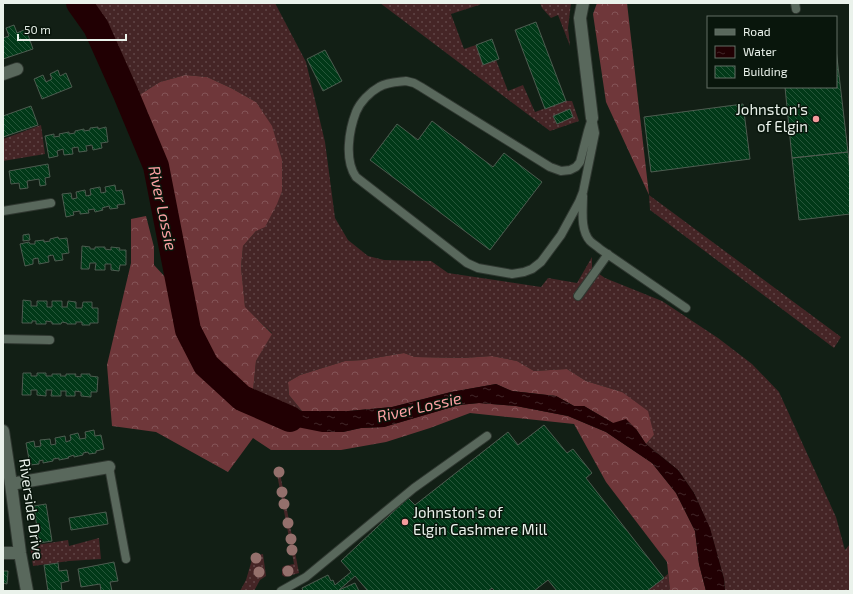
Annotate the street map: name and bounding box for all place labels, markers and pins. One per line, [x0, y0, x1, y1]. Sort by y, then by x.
place label: Johnston's of Elgin [736, 100, 808, 135]
marker: Johnston's of Elgin [811, 114, 821, 124]
place label: Johnston's of Elgin Cashmere Mill [413, 503, 548, 538]
marker: Johnston's of Elgin Cashmere Mill [400, 517, 410, 527]

